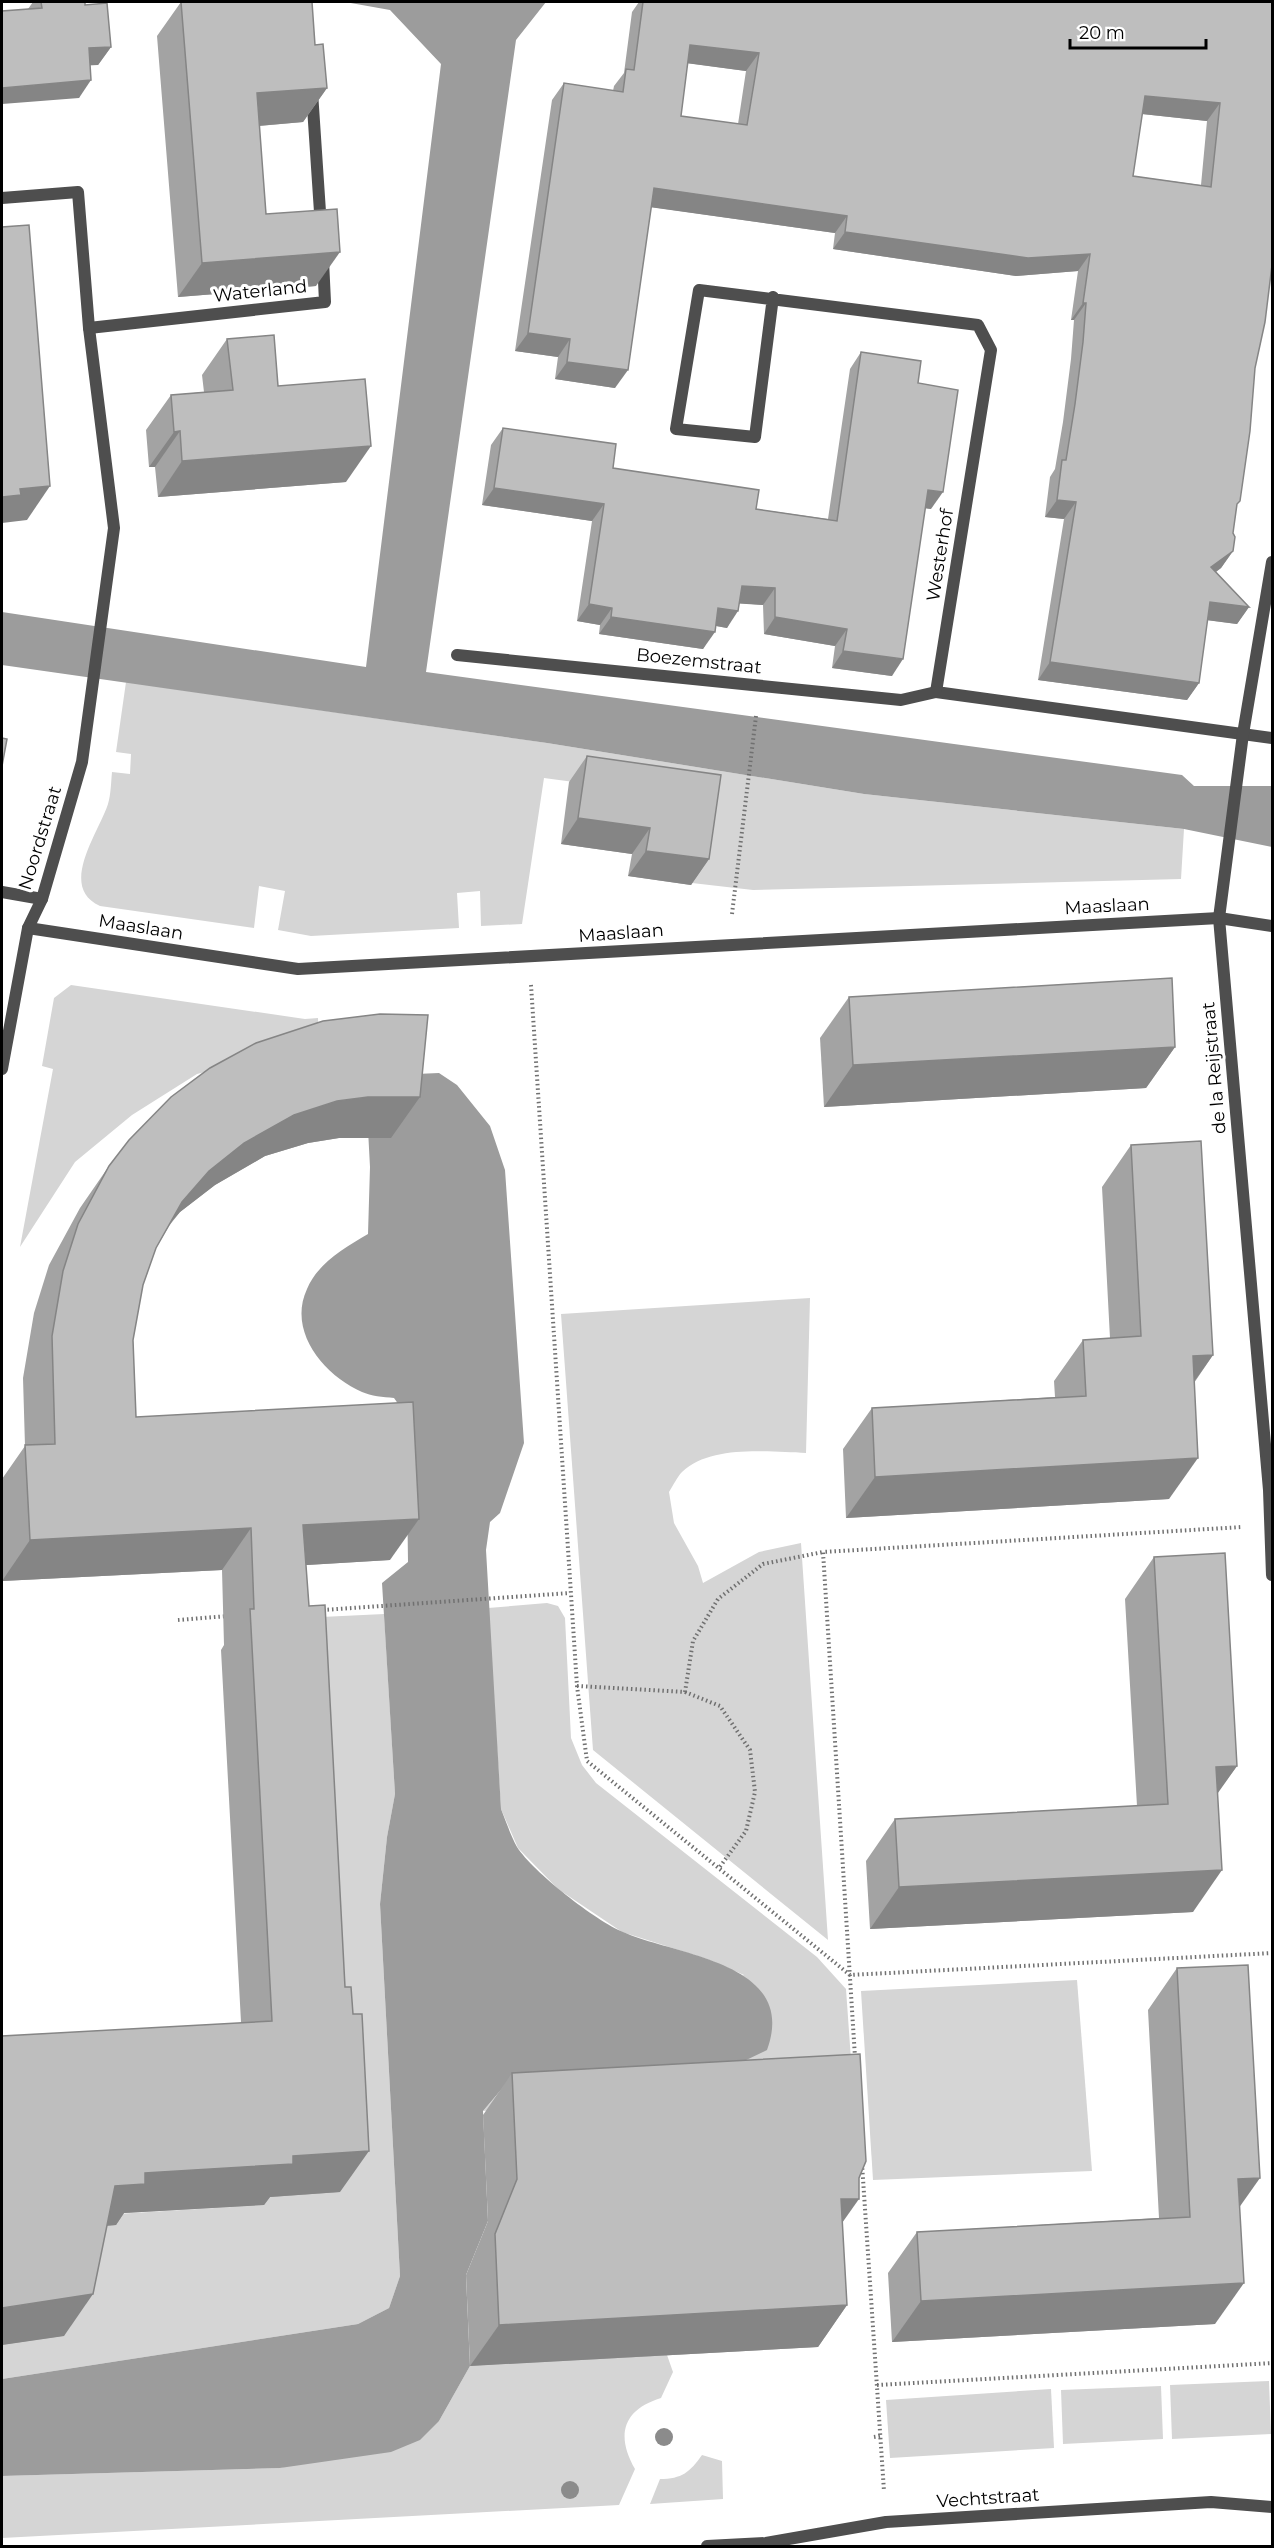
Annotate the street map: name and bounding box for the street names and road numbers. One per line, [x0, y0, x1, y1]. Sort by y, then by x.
street label: Waterland [212, 275, 308, 307]
street label: Westerhof [922, 506, 958, 603]
street label: Boezemstraat [635, 643, 763, 679]
street label: Noordstraat [14, 783, 66, 893]
street label: Maaslaan [1064, 893, 1150, 919]
street label: Maaslaan [97, 909, 185, 945]
street label: Maaslaan [578, 919, 664, 947]
street label: de la Reijstraat [1197, 1001, 1231, 1135]
street label: Vechtstraat [936, 2483, 1040, 2513]

